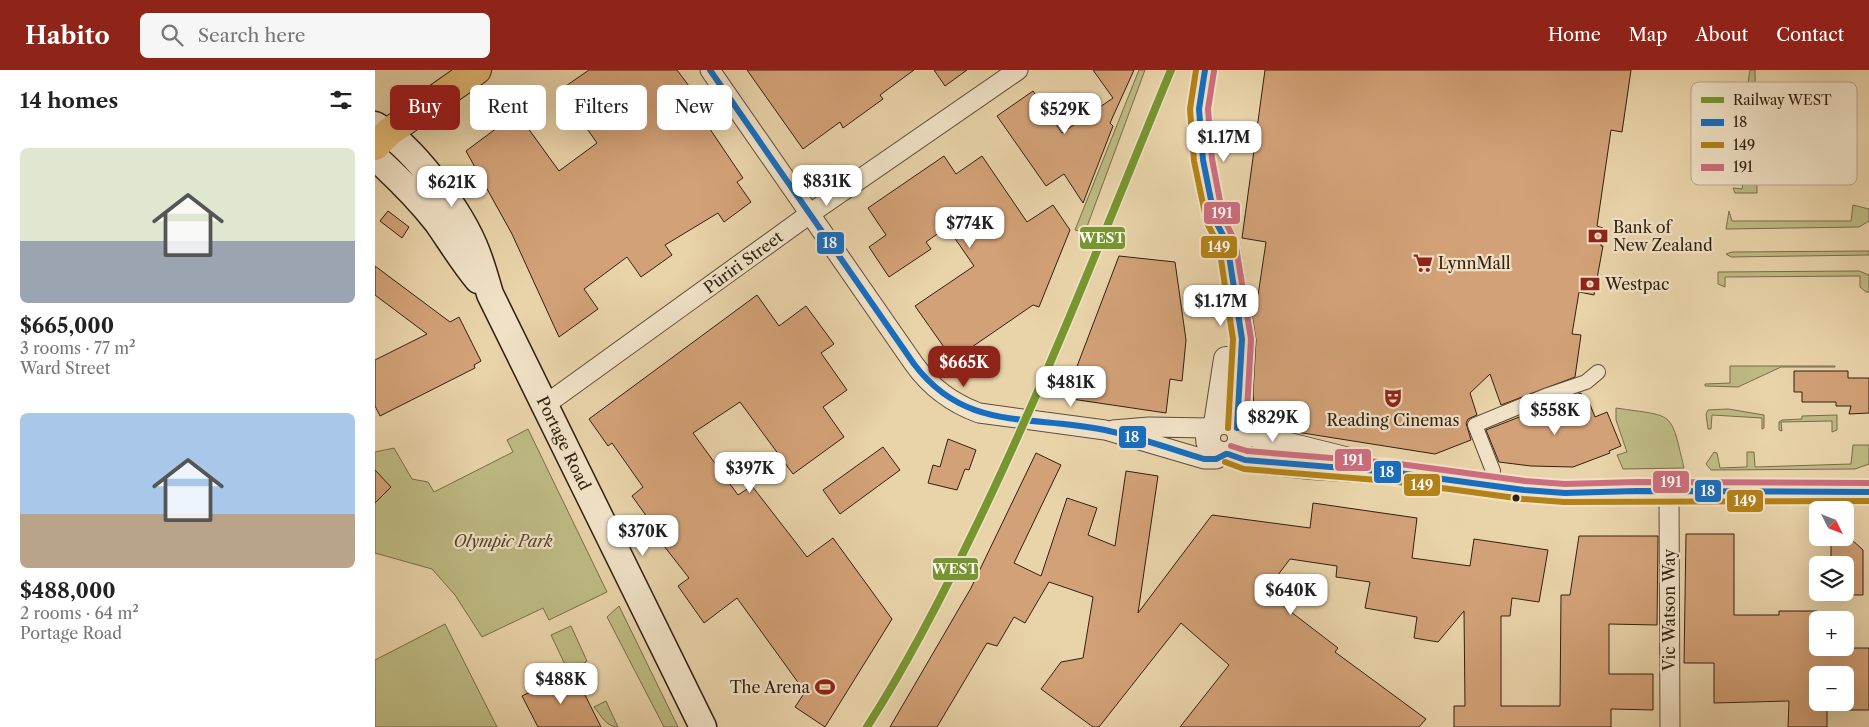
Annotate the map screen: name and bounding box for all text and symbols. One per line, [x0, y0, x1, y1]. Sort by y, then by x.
search box [140, 13, 490, 58]
text: Habito [25, 21, 110, 50]
icon: search [158, 21, 186, 49]
text: Search here [198, 24, 305, 47]
text: Home [1548, 24, 1601, 46]
text: Map [1629, 24, 1667, 46]
text: About [1695, 24, 1748, 46]
text: Contact [1776, 24, 1844, 46]
legend [1691, 82, 1857, 185]
chip: Buy [390, 85, 460, 130]
chip: Rent [470, 85, 546, 130]
chip: Filters [556, 85, 647, 130]
chip: New [657, 85, 732, 130]
icon: filters [327, 86, 355, 114]
text: 14 homes [20, 88, 118, 113]
text: Railway WEST [1733, 91, 1832, 109]
pin: $529K [1030, 92, 1100, 135]
text: $529K [1040, 99, 1090, 119]
text: 18 [1733, 113, 1747, 131]
pin: $1.17M [1183, 121, 1265, 163]
text: $1.17M [1197, 127, 1251, 147]
text: 149 [1733, 136, 1755, 154]
text: 191 [1733, 158, 1753, 176]
pin: $831K [792, 164, 862, 207]
pin: $621K [417, 166, 487, 208]
text: $831K [803, 171, 851, 191]
text: $621K [428, 172, 476, 192]
icon: home [143, 180, 233, 270]
line badge: 191 [1203, 201, 1241, 225]
text: 191 [1212, 204, 1233, 222]
pin: $774K [935, 206, 1005, 249]
text: $774K [946, 213, 994, 233]
place label: Bank of New Zealand [1613, 217, 1713, 255]
bank icon: Bank of New Zealand [1587, 225, 1609, 247]
street label: Pūriri Street [700, 226, 787, 297]
line badge: WEST [1079, 226, 1126, 250]
text: WEST [1078, 229, 1126, 247]
line badge: 18 [816, 231, 845, 255]
text: 18 [823, 234, 837, 252]
line badge: 149 [1200, 235, 1238, 259]
text: 149 [1208, 238, 1230, 256]
supermarket icon: LynnMall [1412, 252, 1434, 274]
place label: LynnMall [1438, 253, 1511, 273]
bank icon: Westpac [1579, 273, 1601, 295]
place label: Westpac [1604, 274, 1669, 294]
pin: $1.17M [1180, 284, 1262, 327]
text: $1.17M [1194, 291, 1248, 311]
text: $665,000 [20, 313, 114, 338]
text: 3 rooms · 77 m² [20, 338, 136, 358]
pin: $665K [929, 346, 999, 388]
text: $665K [939, 352, 989, 372]
text: Ward Street [20, 358, 110, 378]
pin: $481K [1036, 366, 1106, 408]
text: $481K [1047, 372, 1095, 392]
theatre icon: Reading Cinemas [1382, 387, 1404, 409]
street label: Portage Road [533, 393, 595, 493]
pin: $558K [1520, 394, 1590, 436]
pin: $829K [1238, 400, 1308, 443]
text: $558K [1530, 400, 1580, 420]
text: $829K [1248, 407, 1298, 427]
place label: Reading Cinemas [1327, 410, 1459, 430]
line badge: 18 [1118, 425, 1147, 449]
text: 18 [1125, 428, 1139, 446]
icon: home [143, 445, 233, 535]
line badge: 191 [1334, 448, 1372, 472]
text: 191 [1343, 451, 1364, 469]
pin: $397K [715, 452, 785, 494]
text: $397K [726, 458, 774, 478]
line badge: 18 [1373, 460, 1402, 484]
text: 18 [1380, 463, 1394, 481]
line badge: 191 [1652, 470, 1690, 494]
line badge: 149 [1403, 473, 1441, 497]
text: 191 [1661, 473, 1682, 491]
text: 149 [1411, 476, 1433, 494]
line badge: 18 [1694, 479, 1722, 503]
text: 18 [1701, 482, 1715, 500]
line badge: 149 [1726, 489, 1764, 513]
text: 149 [1734, 492, 1756, 510]
unlabelled marker [1511, 493, 1521, 503]
north arrow [1809, 501, 1854, 546]
map controls [1809, 501, 1854, 711]
pin: $370K [608, 514, 678, 557]
text: $370K [618, 521, 668, 541]
park label: Olympic Park [453, 531, 553, 551]
street label: Vic Watson Way [1659, 548, 1679, 672]
button: layers [1809, 556, 1854, 601]
line badge: WEST [932, 557, 979, 581]
text: WEST [931, 560, 979, 578]
pin: $640K [1256, 574, 1326, 616]
text: $488,000 [20, 578, 116, 603]
text: $640K [1266, 580, 1316, 600]
text: 2 rooms · 64 m² [20, 603, 139, 623]
button: + [1809, 611, 1854, 656]
text: Portage Road [20, 623, 122, 643]
pin: $488K [526, 662, 596, 705]
button: − [1809, 666, 1854, 711]
text: $488K [536, 669, 586, 689]
sports icon: The Arena [814, 676, 836, 698]
place label: The Arena [730, 677, 811, 697]

